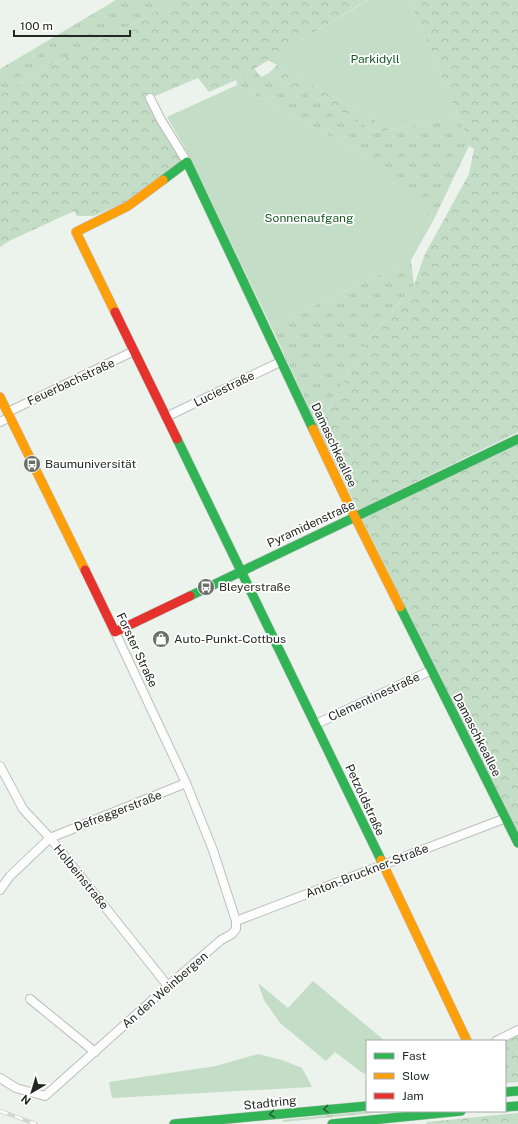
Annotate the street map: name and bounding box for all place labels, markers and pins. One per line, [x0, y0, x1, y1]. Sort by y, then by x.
bus stop icon: Baumuniversität [22, 454, 42, 474]
place label: Baumuniversität [45, 457, 136, 471]
bus stop icon: Bleyerstraße [196, 577, 216, 597]
place label: Bleyerstraße [219, 580, 291, 594]
shop icon: Auto-Punkt-Cottbus [151, 629, 171, 649]
place label: Auto-Punkt-Cottbus [174, 632, 286, 646]

